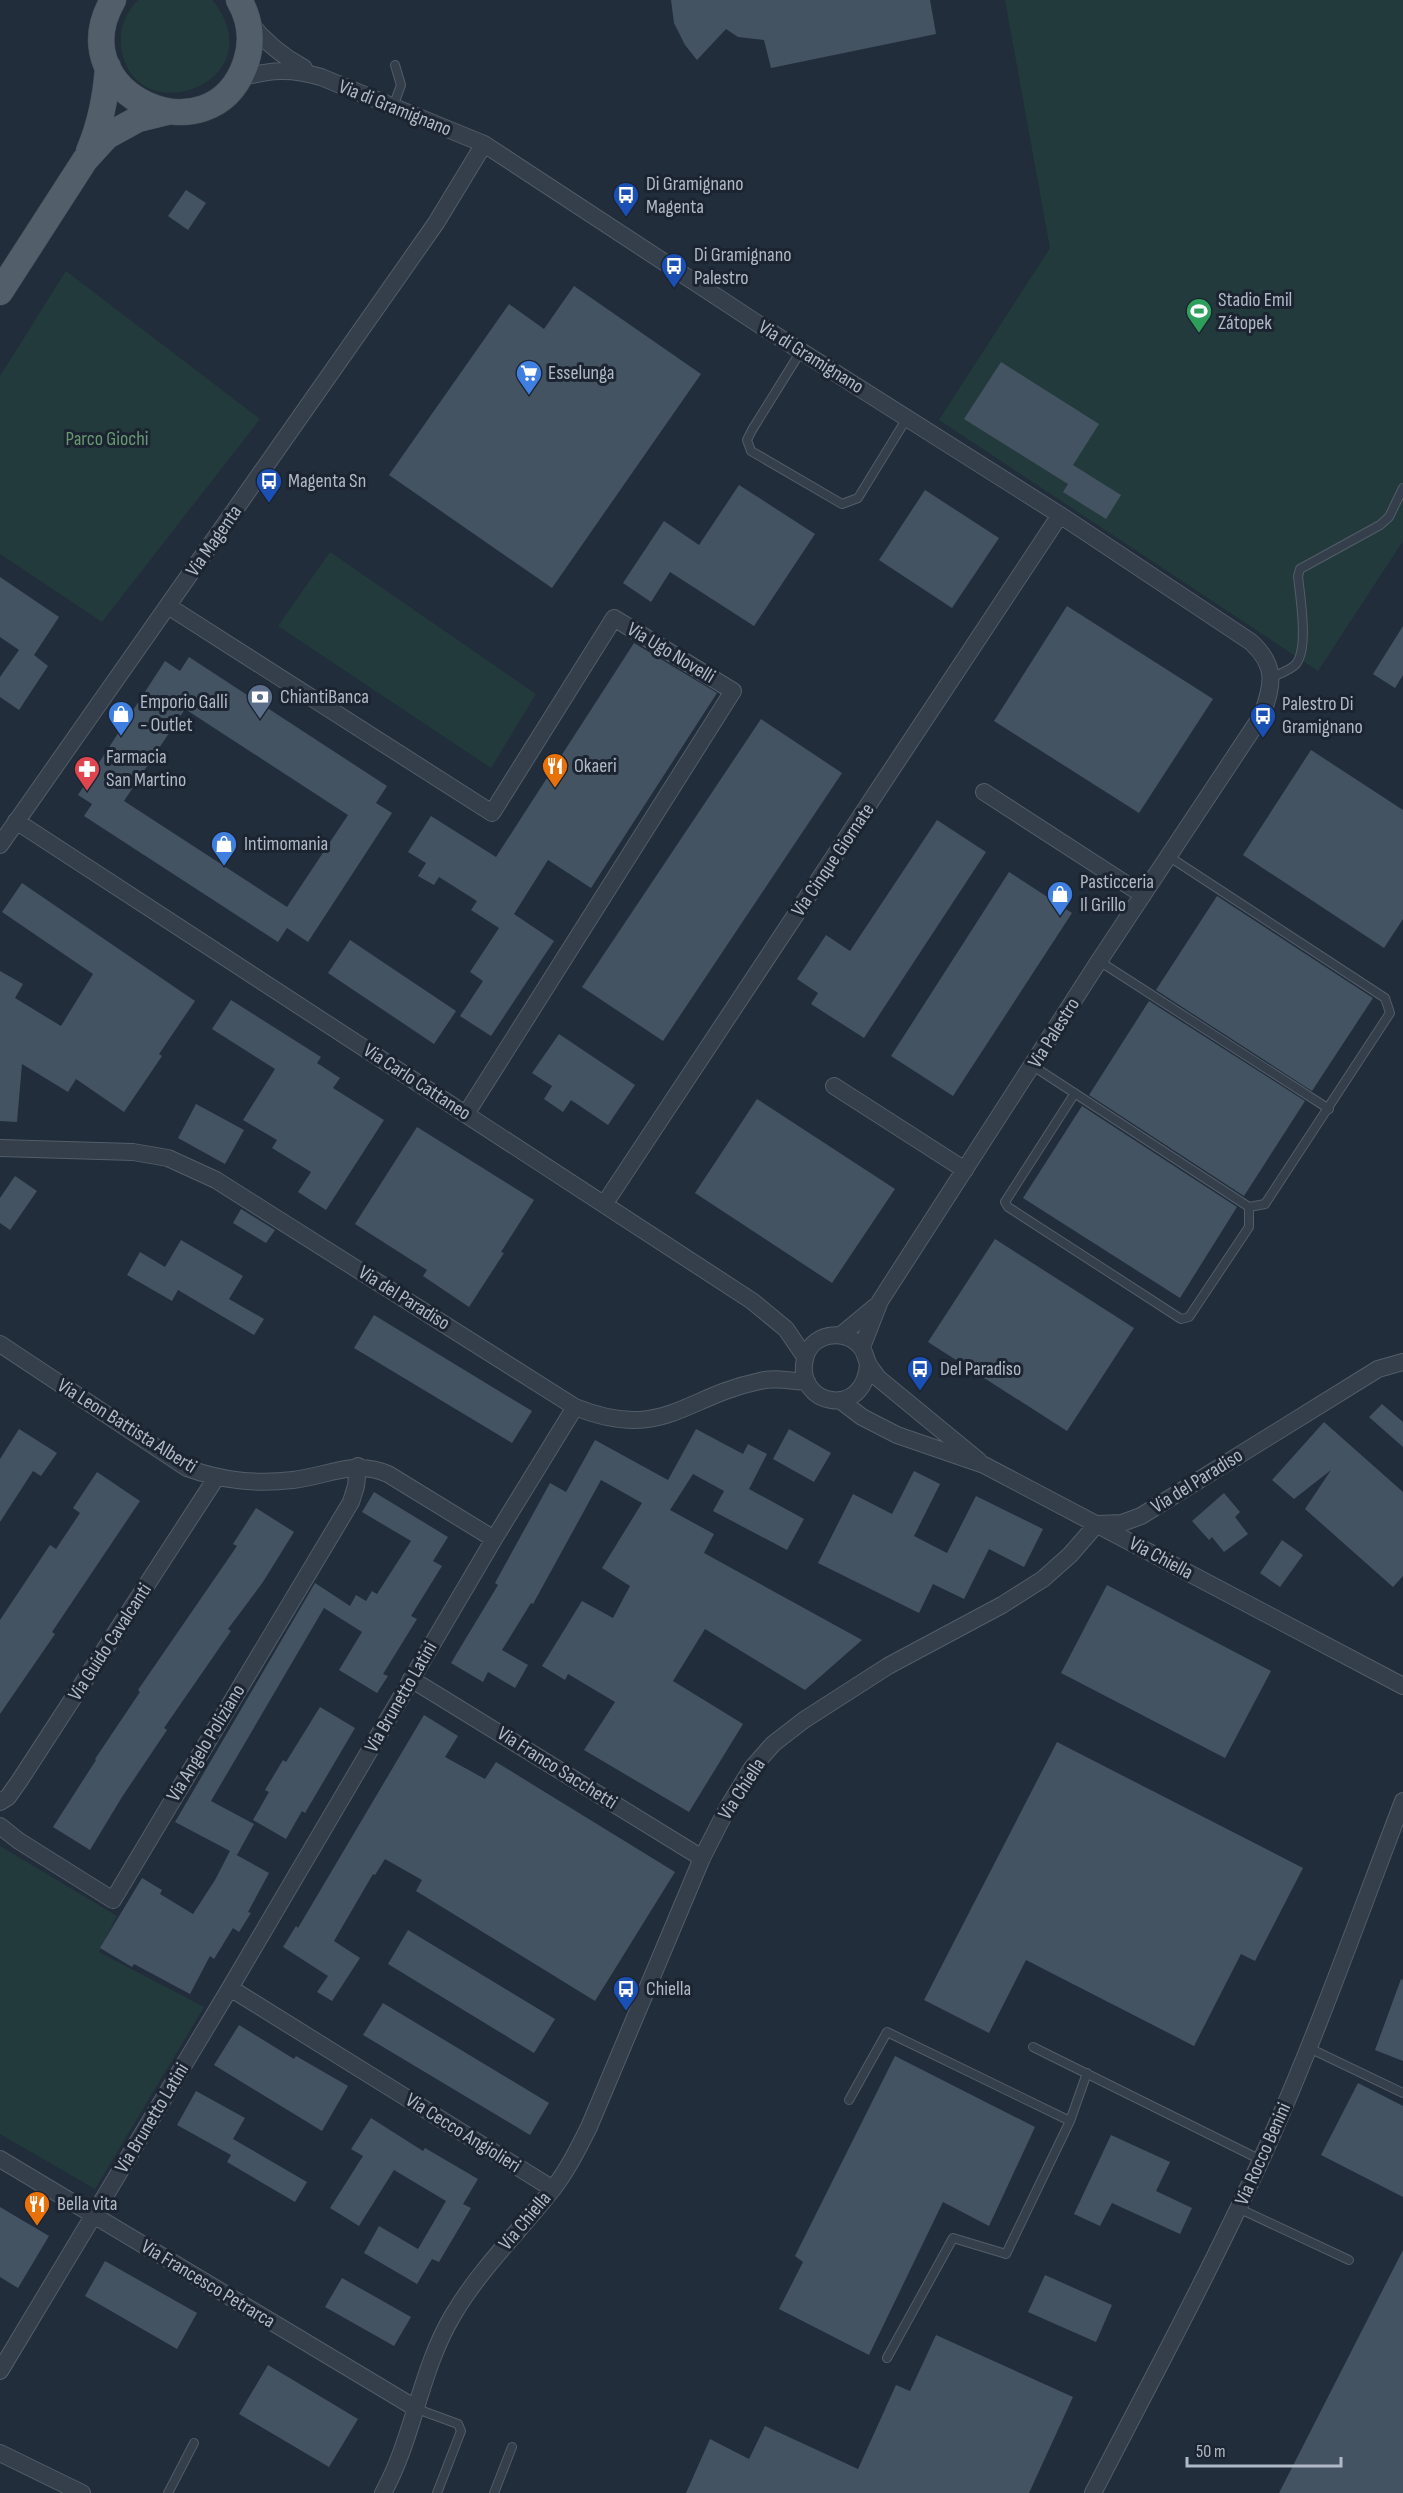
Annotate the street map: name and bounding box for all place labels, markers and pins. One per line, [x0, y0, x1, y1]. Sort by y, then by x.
place label: Di Gramignano Magenta [646, 172, 744, 219]
bus stop icon: Di Gramignano Magenta [611, 180, 641, 218]
place label: Di Gramignano Palestro [694, 243, 792, 290]
bus stop icon: Di Gramignano Palestro [659, 251, 689, 289]
place label: Stadio Emil Zátopek [1218, 288, 1292, 335]
sports icon: Stadio Emil Zátopek [1184, 296, 1214, 334]
supermarket icon: Esselunga [514, 358, 544, 396]
place label: Esselunga [548, 361, 614, 385]
bus stop icon: Magenta Sn [254, 466, 284, 504]
place label: Magenta Sn [288, 469, 366, 493]
bank icon: ChiantiBanca [245, 682, 275, 720]
place label: ChiantiBanca [280, 685, 369, 709]
place label: Emporio Galli - Outlet [140, 690, 228, 737]
place label: Palestro Di Gramignano [1282, 692, 1363, 739]
shop icon: Emporio Galli - Outlet [106, 699, 136, 737]
bus stop icon: Palestro Di Gramignano [1248, 701, 1278, 739]
place label: Farmacia San Martino [106, 745, 186, 792]
restaurant icon: Okaeri [540, 751, 570, 789]
pharmacy icon: Farmacia San Martino [72, 754, 102, 792]
place label: Okaeri [574, 754, 617, 778]
shop icon: Intimomania [209, 829, 239, 867]
place label: Intimomania [244, 832, 328, 856]
place label: Pasticceria Il Grillo [1080, 870, 1154, 917]
shop icon: Pasticceria Il Grillo [1045, 879, 1075, 917]
bus stop icon: Del Paradiso [905, 1354, 935, 1392]
place label: Del Paradiso [940, 1357, 1021, 1381]
bus stop icon: Chiella [611, 1974, 641, 2012]
place label: Chiella [646, 1977, 691, 2001]
restaurant icon: Bella vita [22, 2189, 52, 2227]
place label: Bella vita [57, 2192, 117, 2216]

